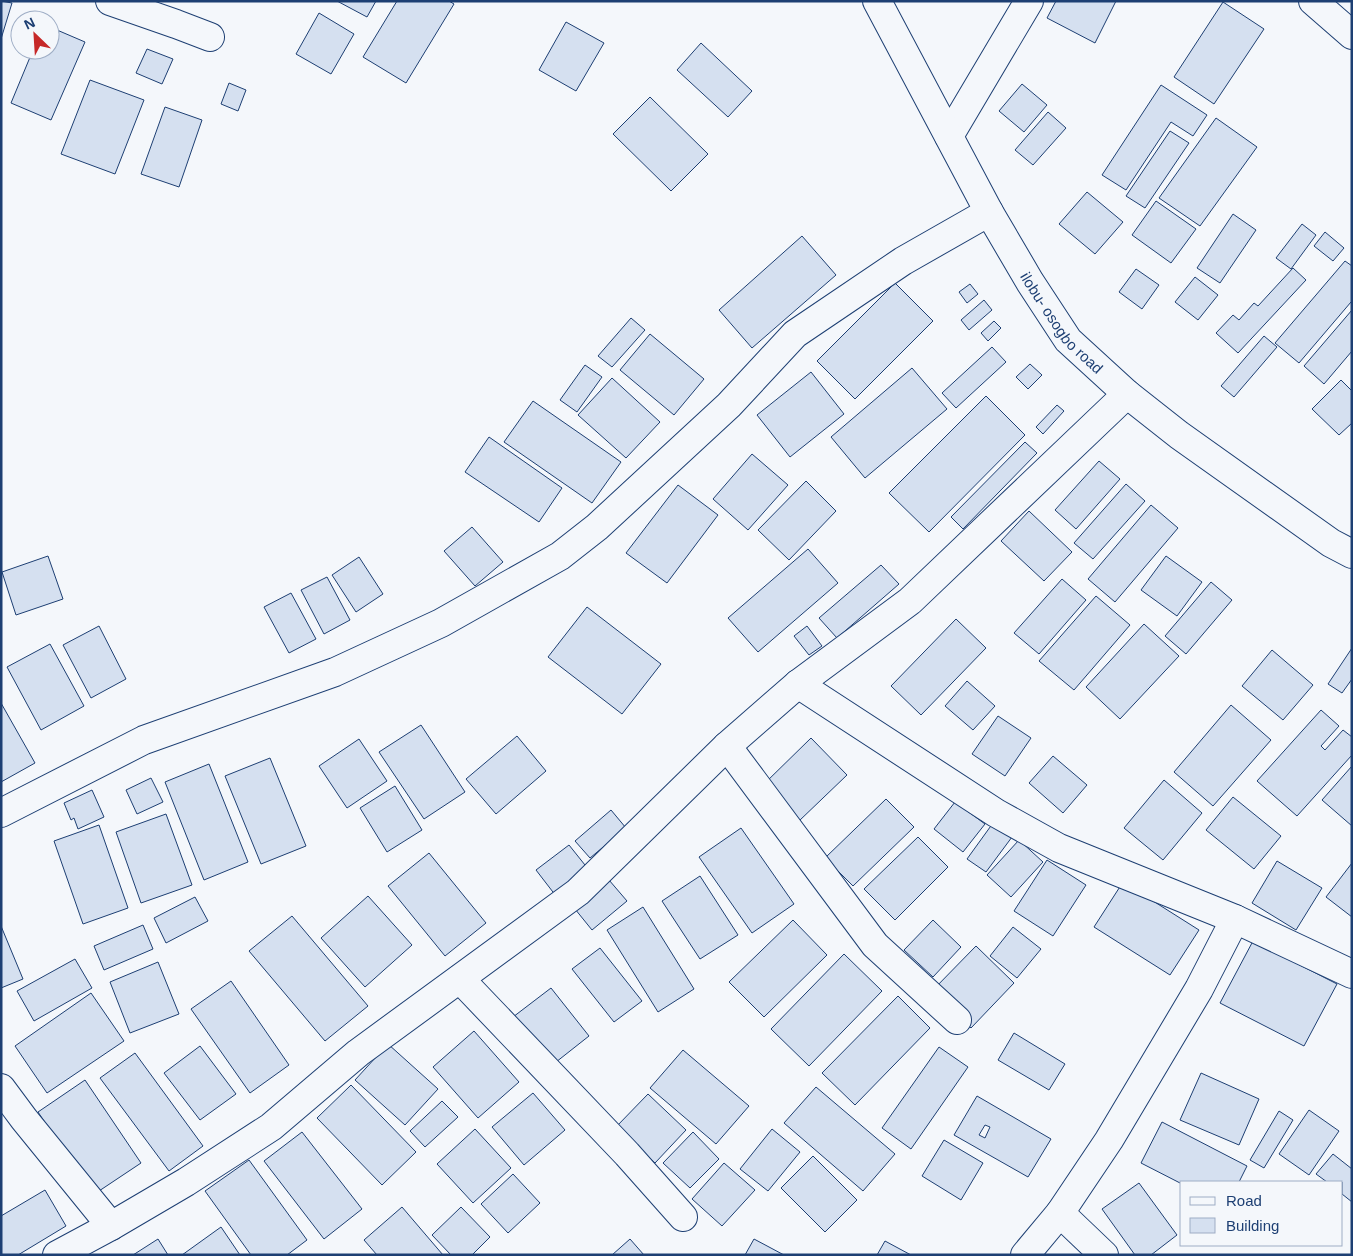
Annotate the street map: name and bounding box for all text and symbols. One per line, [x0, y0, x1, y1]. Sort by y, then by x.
north arrow [10, 10, 60, 60]
text: N [22, 14, 37, 33]
street label: ilobu- osogbo road [1018, 269, 1107, 377]
legend [1180, 1181, 1343, 1246]
text: Road [1226, 1192, 1262, 1209]
text: Building [1226, 1217, 1279, 1234]

